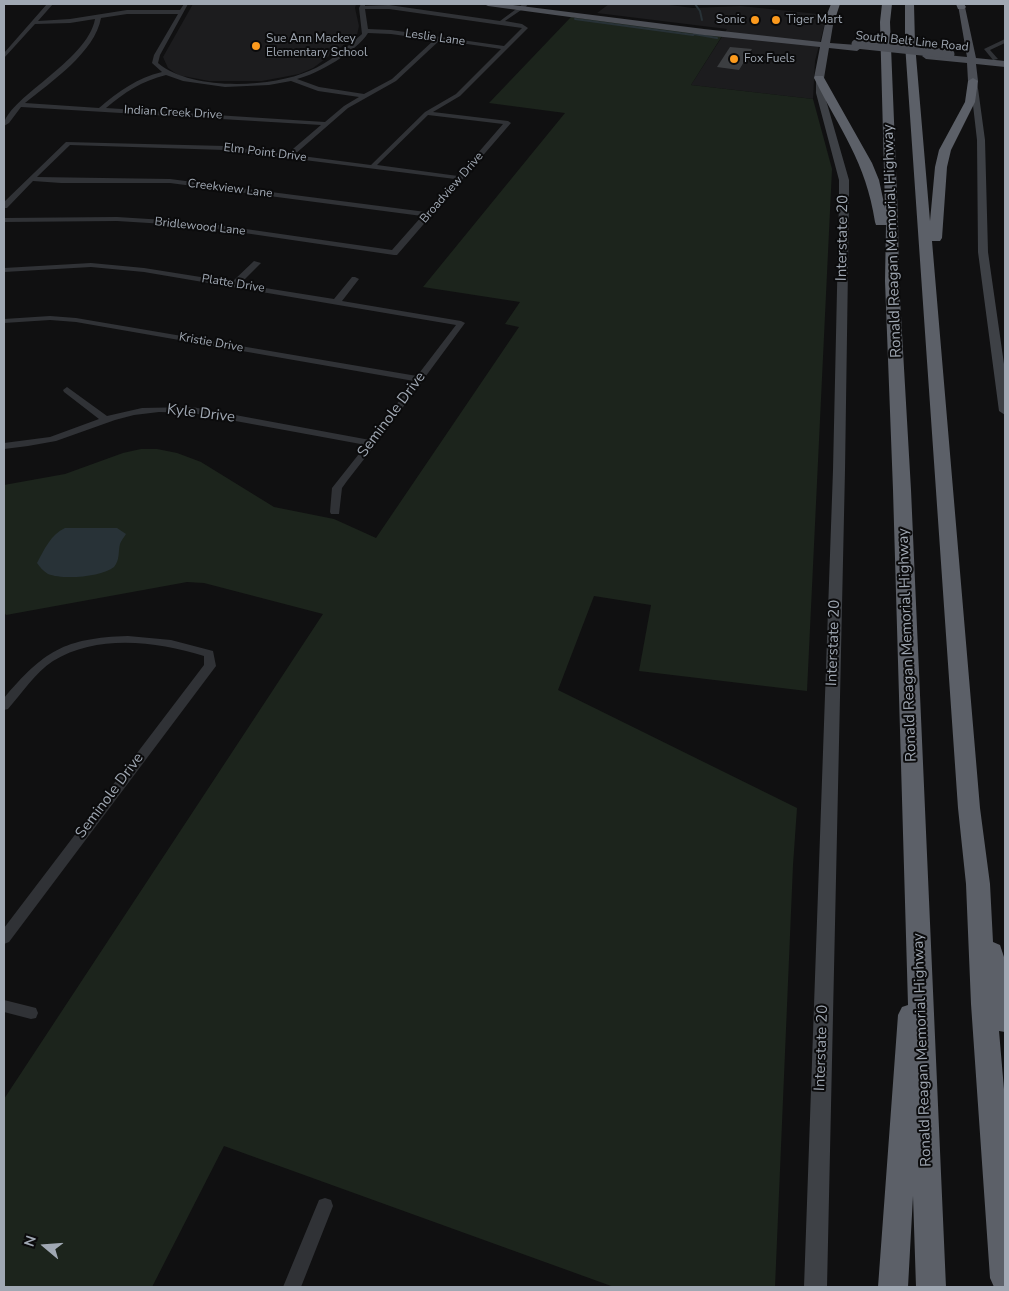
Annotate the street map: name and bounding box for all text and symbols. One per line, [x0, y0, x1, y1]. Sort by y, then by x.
place label: Sonic [716, 13, 745, 27]
place label: Tiger Mart [786, 13, 842, 27]
marker: Sonic [749, 14, 761, 26]
marker: Tiger Mart [770, 14, 782, 26]
street label: Leslie Lane [404, 27, 466, 49]
street label: South Belt Line Road [855, 29, 969, 55]
place label: Sue Ann Mackey Elementary School [266, 32, 367, 60]
marker: Sue Ann Mackey Elementary School [250, 40, 262, 52]
place label: Fox Fuels [744, 52, 795, 66]
marker: Fox Fuels [728, 53, 740, 65]
street label: Indian Creek Drive [123, 103, 223, 123]
street label: Ronald Reagan Memorial Highway [880, 124, 906, 358]
street label: Elm Point Drive [223, 141, 307, 165]
street label: Broadview Drive [417, 150, 487, 226]
street label: Creekview Lane [187, 177, 273, 201]
street label: Interstate 20 [833, 195, 853, 281]
street label: Bridlewood Lane [154, 215, 246, 239]
street label: Platte Drive [200, 272, 266, 296]
street label: Kristie Drive [178, 330, 244, 356]
street label: Seminole Drive [354, 369, 430, 461]
street label: Kyle Drive [166, 401, 236, 427]
street label: Ronald Reagan Memorial Highway [895, 528, 921, 762]
street label: Interstate 20 [824, 600, 844, 686]
street label: Seminole Drive [72, 750, 148, 842]
street label: Ronald Reagan Memorial Highway [910, 933, 936, 1167]
street label: Interstate 20 [812, 1005, 832, 1091]
north arrow [20, 1221, 70, 1271]
text: N [20, 1233, 41, 1249]

